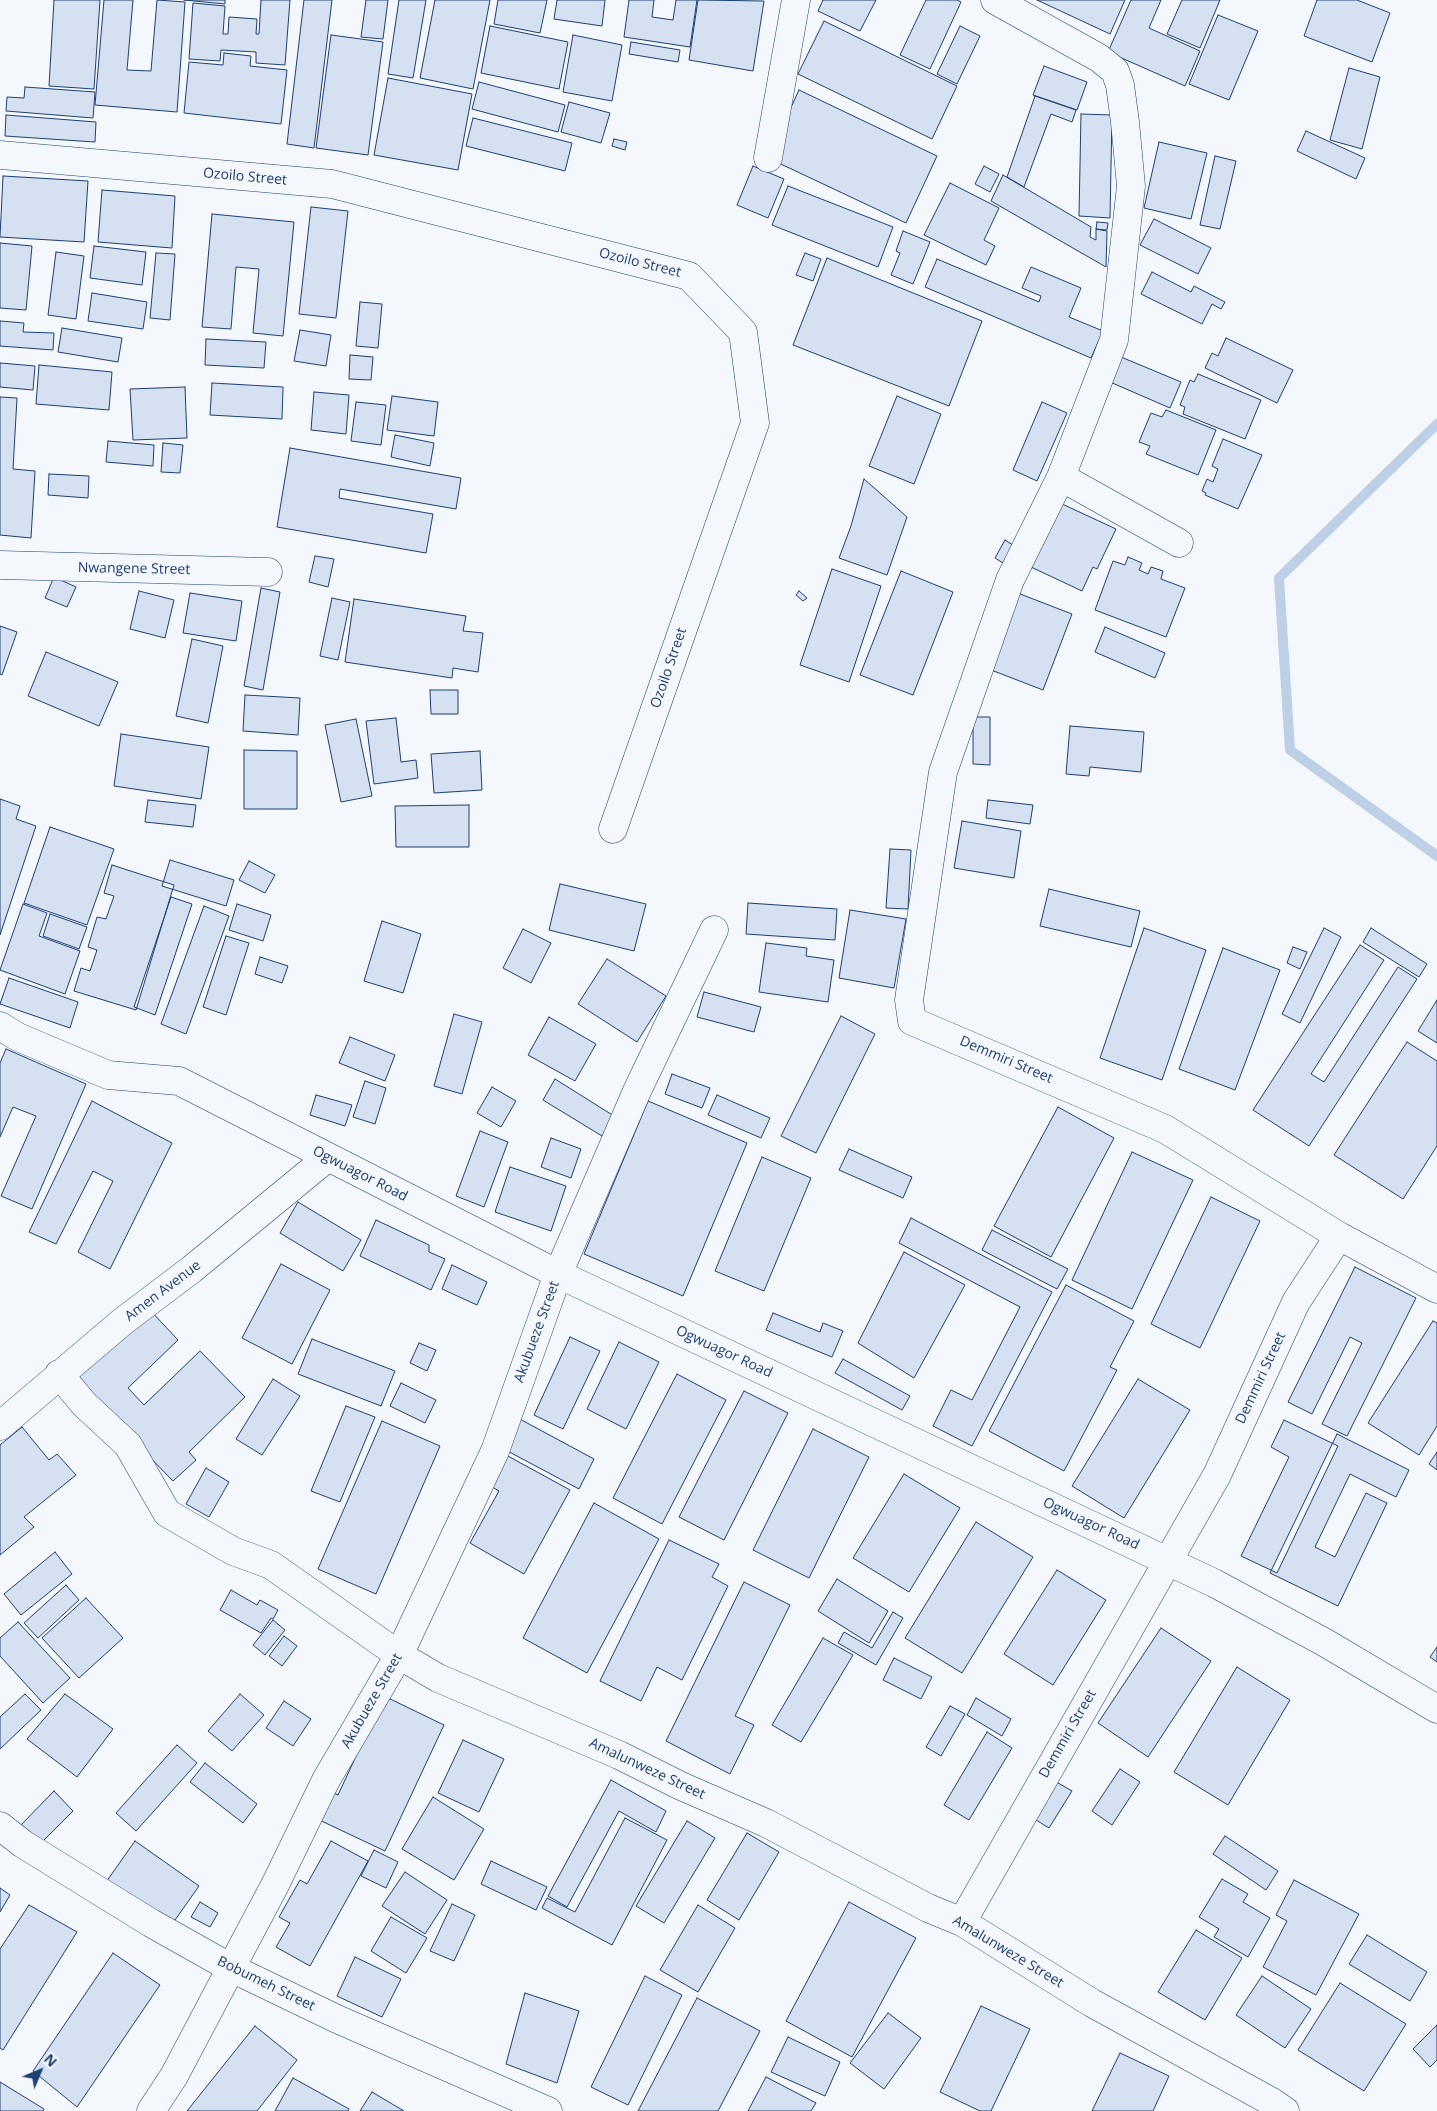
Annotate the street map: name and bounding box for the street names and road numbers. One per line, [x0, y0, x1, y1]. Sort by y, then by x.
street label: Ozoilo Street [202, 165, 288, 189]
street label: Ozoilo Street [597, 245, 683, 281]
street label: Nwangene Street [78, 560, 190, 578]
street label: Ozoilo Street [647, 626, 691, 710]
street label: Demmiri Street [957, 1033, 1055, 1087]
street label: Ogwuagor Road [310, 1143, 410, 1205]
street label: Amen Avenue [122, 1257, 204, 1325]
street label: Akubueze Street [511, 1279, 563, 1385]
street label: Ogwuagor Road [673, 1322, 775, 1382]
street label: Demmiri Street [1232, 1329, 1290, 1427]
street label: Ogwuagor Road [1040, 1494, 1142, 1554]
street label: Akubueze Street [338, 1650, 406, 1752]
street label: Demmiri Street [1036, 1687, 1100, 1781]
street label: Amalunweze Street [586, 1735, 708, 1803]
street label: Amalunweze Street [950, 1912, 1066, 1992]
street label: Bobumeh Street [214, 1953, 318, 2015]

